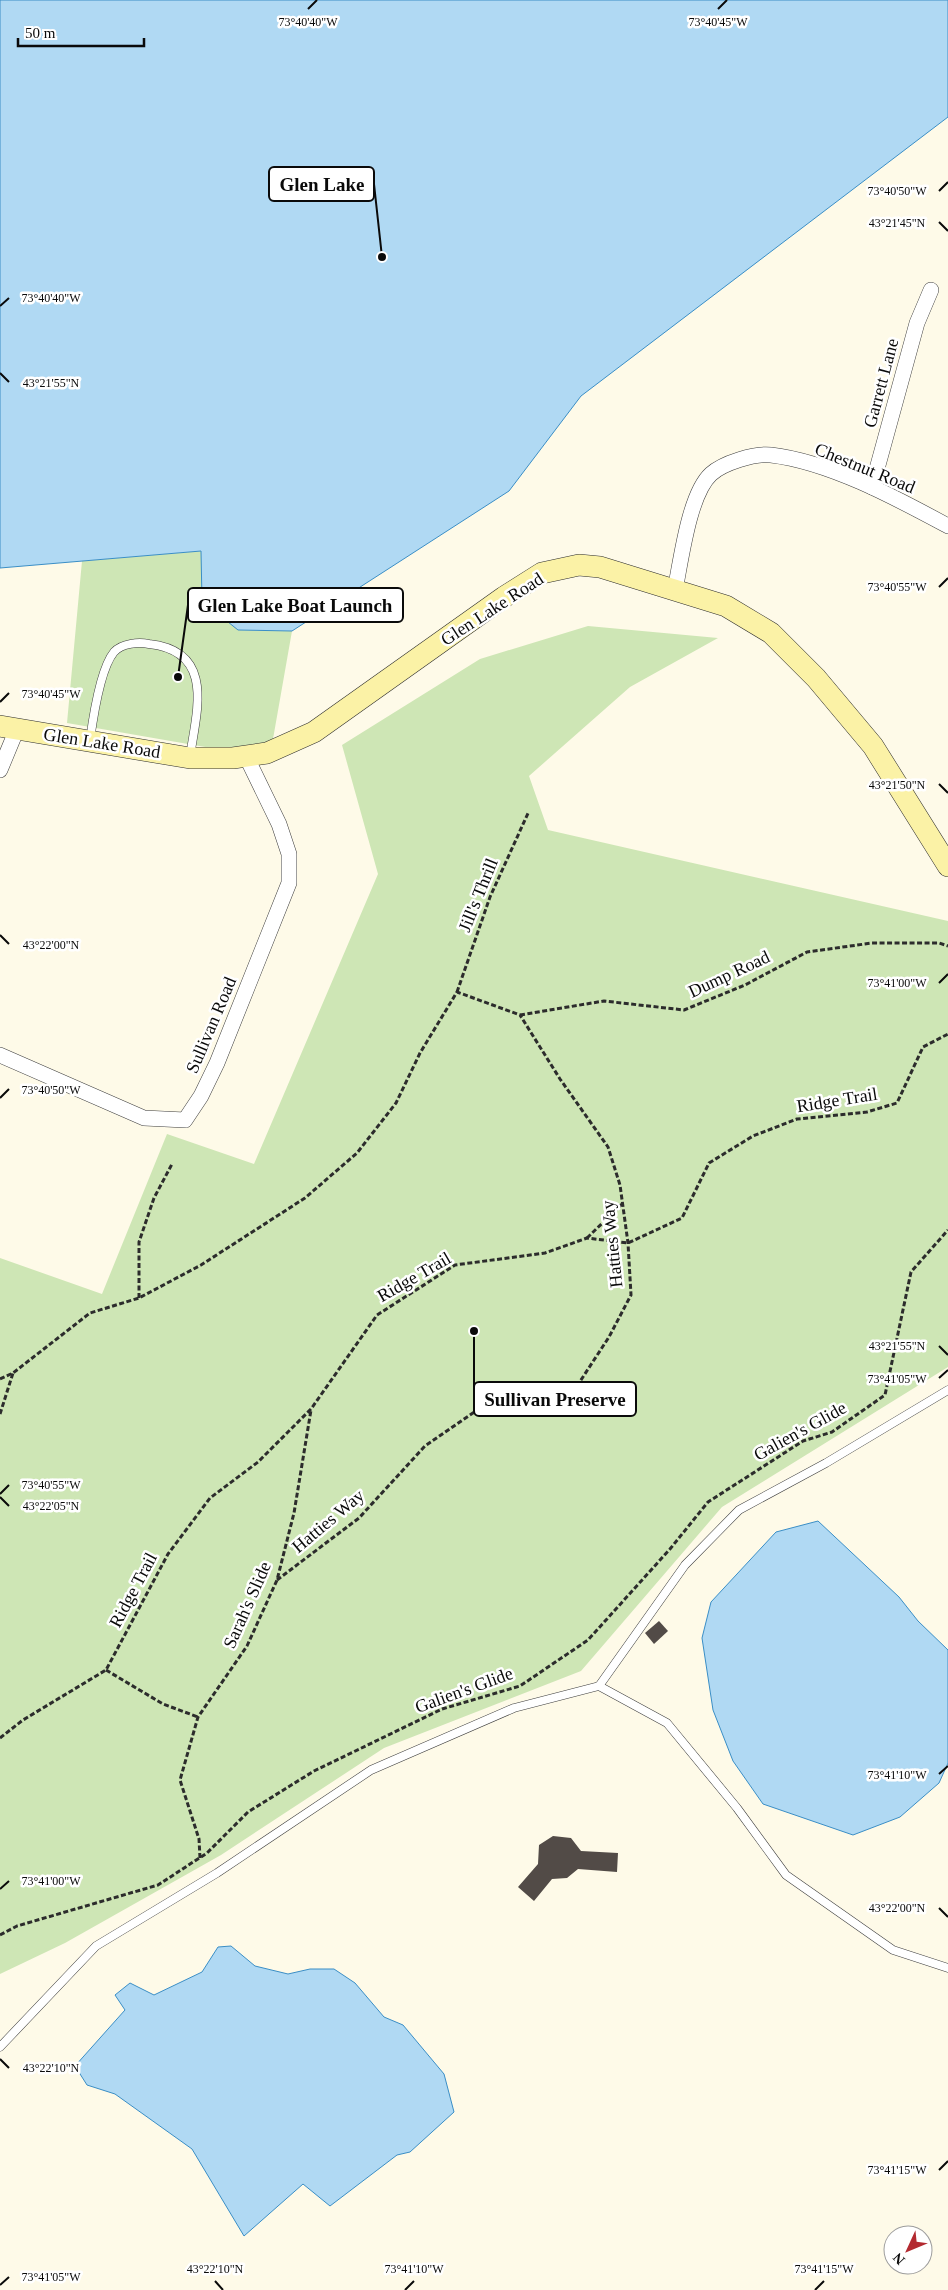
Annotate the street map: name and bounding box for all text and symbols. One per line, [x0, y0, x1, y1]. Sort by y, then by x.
scale bar [18, 15, 144, 47]
text: 73°40'40"W [278, 15, 338, 29]
text: 73°40'45"W [688, 15, 748, 29]
text: 50 m [25, 25, 56, 41]
callout: Glen Lake [269, 167, 374, 201]
text: Glen Lake [280, 174, 364, 195]
text: 73°40'50"W [867, 184, 927, 198]
text: 43°21'45"N [869, 216, 926, 230]
text: 73°40'40"W [21, 291, 81, 305]
street label: Garrett Lane [860, 336, 902, 430]
text: 43°21'55"N [23, 376, 80, 390]
street label: Chestnut Road [812, 439, 918, 497]
street label: Glen Lake Road [437, 568, 547, 650]
text: 73°40'55"W [867, 580, 927, 594]
callout: Glen Lake Boat Launch [188, 588, 403, 622]
text: Glen Lake Boat Launch [198, 595, 393, 616]
text: 73°40'45"W [21, 687, 81, 701]
street label: Glen Lake Road [42, 724, 162, 762]
text: 43°21'50"N [869, 778, 926, 792]
street label: Jill's Thrill [454, 855, 502, 935]
text: 43°22'00"N [23, 938, 80, 952]
street label: Dump Road [685, 946, 773, 1002]
street label: Sullivan Road [182, 974, 240, 1076]
text: 73°41'00"W [867, 976, 927, 990]
text: 73°40'50"W [21, 1083, 81, 1097]
street label: Ridge Trail [795, 1084, 879, 1116]
street label: Hatties Way [597, 1199, 627, 1289]
street label: Ridge Trail [374, 1248, 454, 1306]
text: 43°21'55"N [869, 1339, 926, 1353]
text: 73°41'05"W [867, 1372, 927, 1386]
callout: Sullivan Preserve [474, 1382, 636, 1416]
text: Sullivan Preserve [484, 1389, 626, 1410]
street label: Galien's Glide [750, 1397, 850, 1465]
text: 73°40'55"W [21, 1478, 81, 1492]
street label: Hatties Way [288, 1485, 368, 1557]
text: 43°22'05"N [23, 1499, 80, 1513]
street label: Ridge Trail [105, 1549, 161, 1631]
street label: Sarah's Slide [219, 1559, 275, 1651]
street label: Galien's Glide [412, 1663, 516, 1717]
text: 73°41'10"W [867, 1768, 927, 1782]
text: 73°41'00"W [21, 1874, 81, 1888]
text: 43°22'00"N [869, 1901, 926, 1915]
text: 43°22'10"N [23, 2061, 80, 2075]
text: 73°41'15"W [867, 2163, 927, 2177]
north arrow [883, 2225, 933, 2275]
text: N [890, 2250, 908, 2268]
text: 43°22'10"N [187, 2262, 244, 2276]
text: 73°41'10"W [384, 2262, 444, 2276]
text: 73°41'15"W [794, 2262, 854, 2276]
text: 73°41'05"W [21, 2270, 81, 2284]

